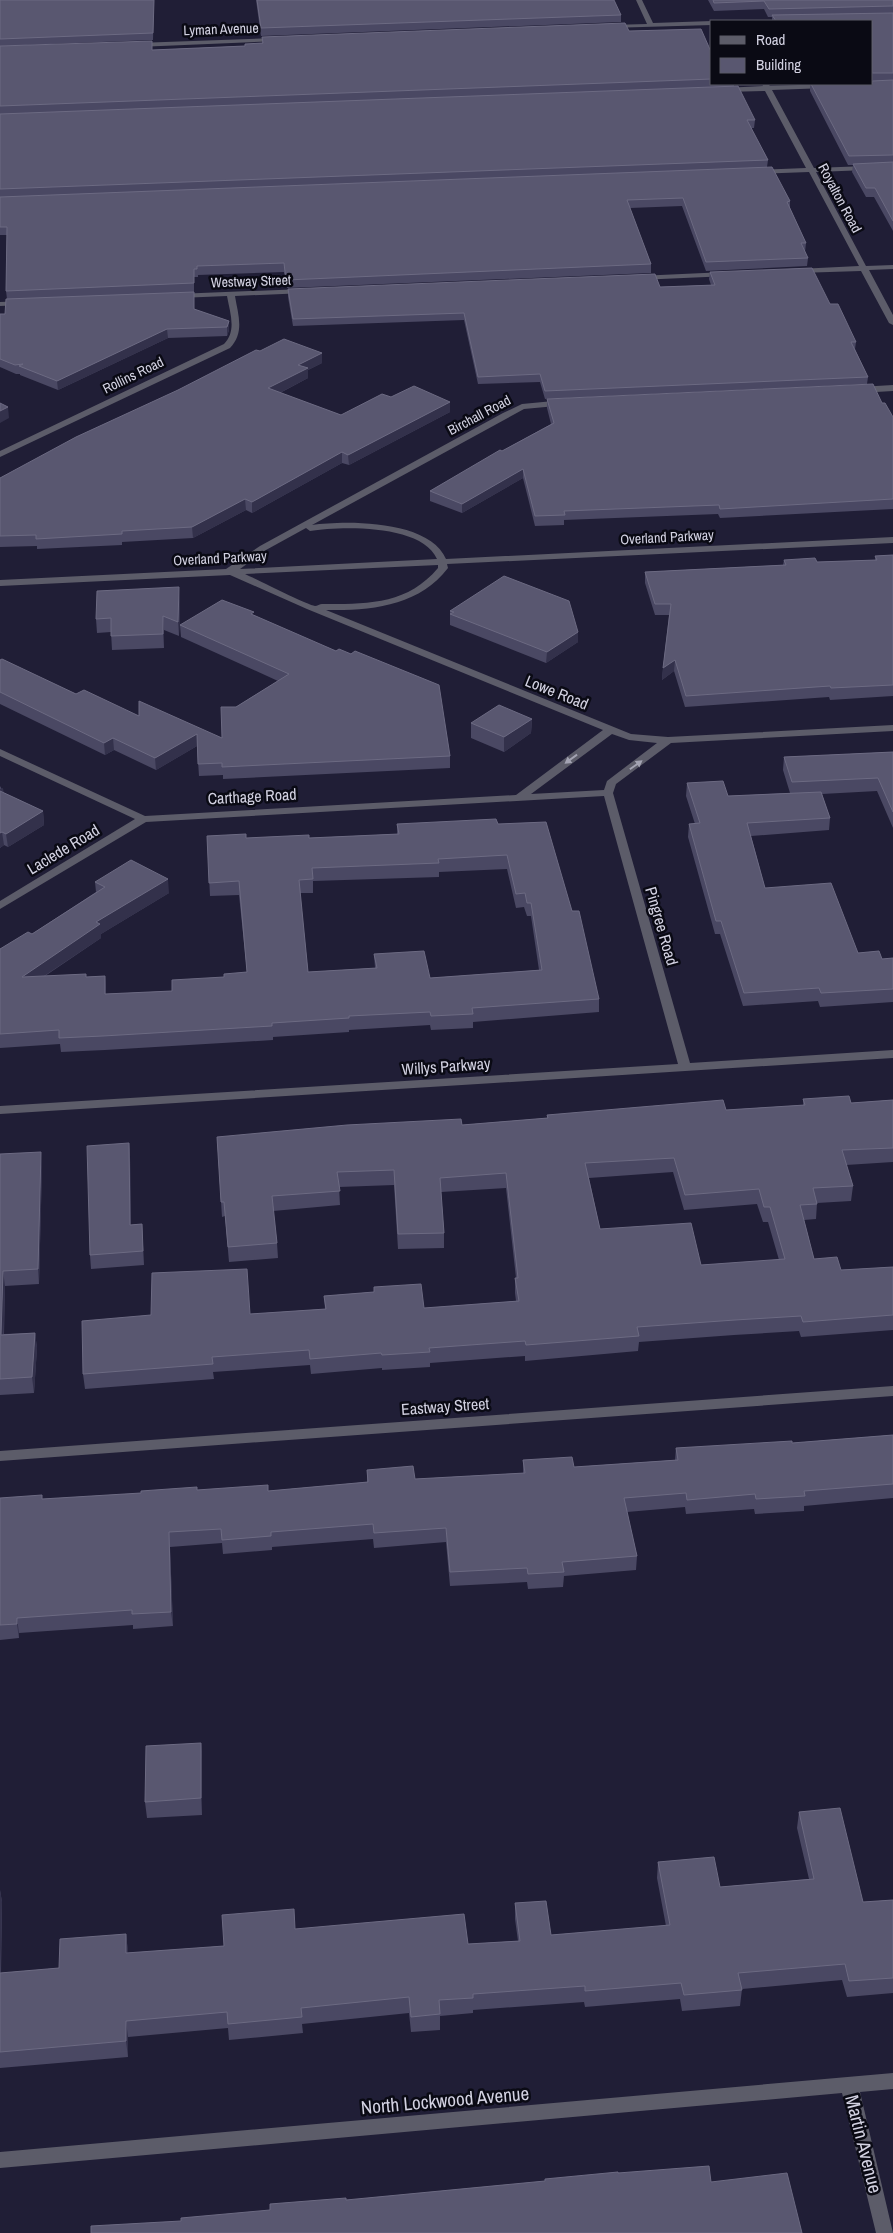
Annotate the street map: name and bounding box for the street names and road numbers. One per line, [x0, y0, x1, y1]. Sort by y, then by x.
street label: Lyman Avenue [183, 19, 259, 39]
street label: Royalton Road [814, 160, 866, 236]
street label: Westway Street [211, 271, 291, 291]
street label: Rollins Road [100, 353, 166, 397]
street label: Birchall Road [444, 391, 514, 439]
street label: Overland Parkway [620, 526, 715, 548]
street label: Overland Parkway [173, 547, 268, 569]
street label: Lowe Road [522, 669, 592, 715]
street label: Carthage Road [207, 783, 297, 809]
street label: Laclede Road [23, 819, 103, 879]
street label: Pingree Road [640, 884, 684, 968]
street label: Willys Parkway [401, 1052, 492, 1080]
street label: Eastway Street [400, 1392, 490, 1420]
street label: North Lockwood Avenue [360, 2080, 530, 2120]
street label: Martin Avenue [839, 2092, 889, 2196]

